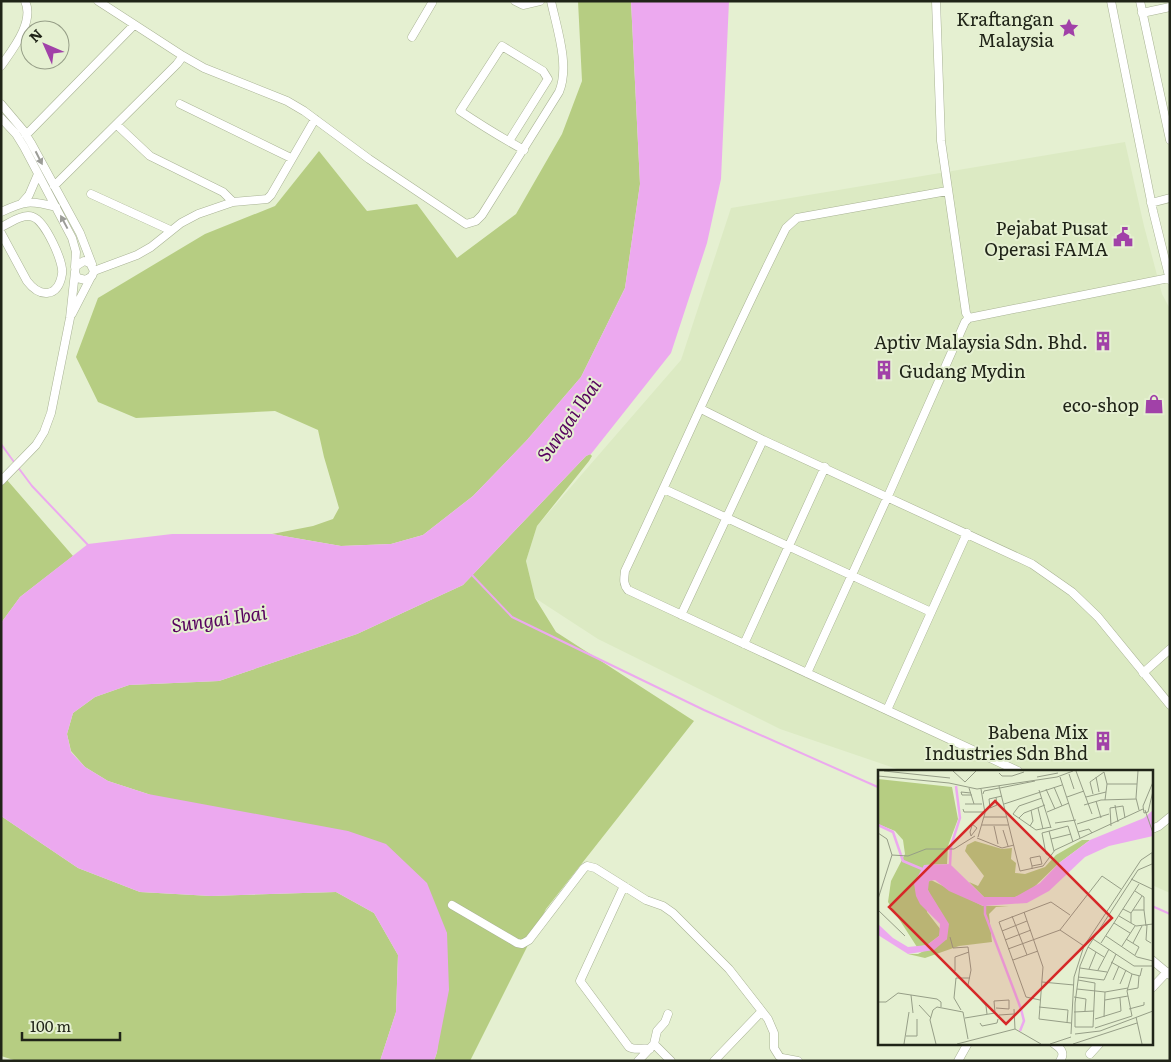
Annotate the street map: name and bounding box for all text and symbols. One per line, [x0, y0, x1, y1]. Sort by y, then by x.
place label: Kraftangan Malaysia [956, 5, 1054, 53]
place icon: Kraftangan Malaysia [1058, 17, 1080, 39]
north arrow [20, 20, 70, 70]
text: N [24, 24, 47, 46]
one-way arrow [35, 150, 43, 165]
place label: Pejabat Pusat Operasi FAMA [984, 214, 1109, 262]
one-way arrow [59, 216, 68, 229]
public building icon: Pejabat Pusat Operasi FAMA [1112, 226, 1134, 248]
place label: Aptiv Malaysia Sdn. Bhd. [874, 328, 1088, 355]
building icon: Aptiv Malaysia Sdn. Bhd. [1092, 330, 1114, 352]
place label: Gudang Mydin [899, 357, 1026, 384]
building icon: Gudang Mydin [873, 359, 895, 381]
water label: Sungai Ibai [529, 371, 607, 466]
place label: eco-shop [1062, 391, 1139, 418]
shop icon: eco-shop [1143, 393, 1165, 415]
water label: Sungai Ibai [169, 597, 269, 639]
place label: Babena Mix Industries Sdn Bhd [925, 718, 1089, 766]
building icon: Babena Mix Industries Sdn Bhd [1092, 730, 1114, 752]
inset map [878, 770, 1154, 1044]
scale bar [22, 1010, 120, 1042]
text: 100 m [30, 1014, 71, 1037]

